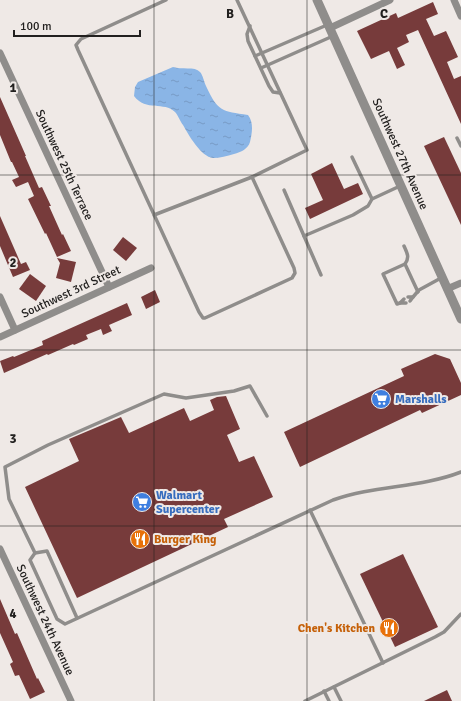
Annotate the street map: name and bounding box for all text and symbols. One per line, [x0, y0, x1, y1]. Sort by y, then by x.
text: B [226, 6, 234, 22]
text: C [380, 6, 388, 22]
scale bar [14, 12, 140, 38]
text: 100 m [20, 19, 52, 34]
text: 1 [9, 80, 17, 96]
street label: Southwest 27th Avenue [369, 96, 431, 212]
street label: Southwest 25th Terrace [32, 107, 96, 223]
text: 2 [9, 255, 17, 271]
street label: Southwest 3rd Street [19, 262, 123, 322]
supermarket icon: Marshalls [370, 388, 392, 410]
place label: Marshalls [395, 392, 447, 407]
text: 3 [9, 431, 17, 447]
place label: Walmart Supercenter [156, 488, 220, 517]
supermarket icon: Walmart Supercenter [131, 491, 153, 513]
restaurant icon: Burger King [129, 528, 151, 550]
place label: Burger King [154, 532, 217, 547]
street label: Southwest 24th Avenue [13, 562, 77, 678]
restaurant icon: Chen's Kitchen [378, 617, 400, 639]
place label: Chen's Kitchen [298, 621, 375, 636]

